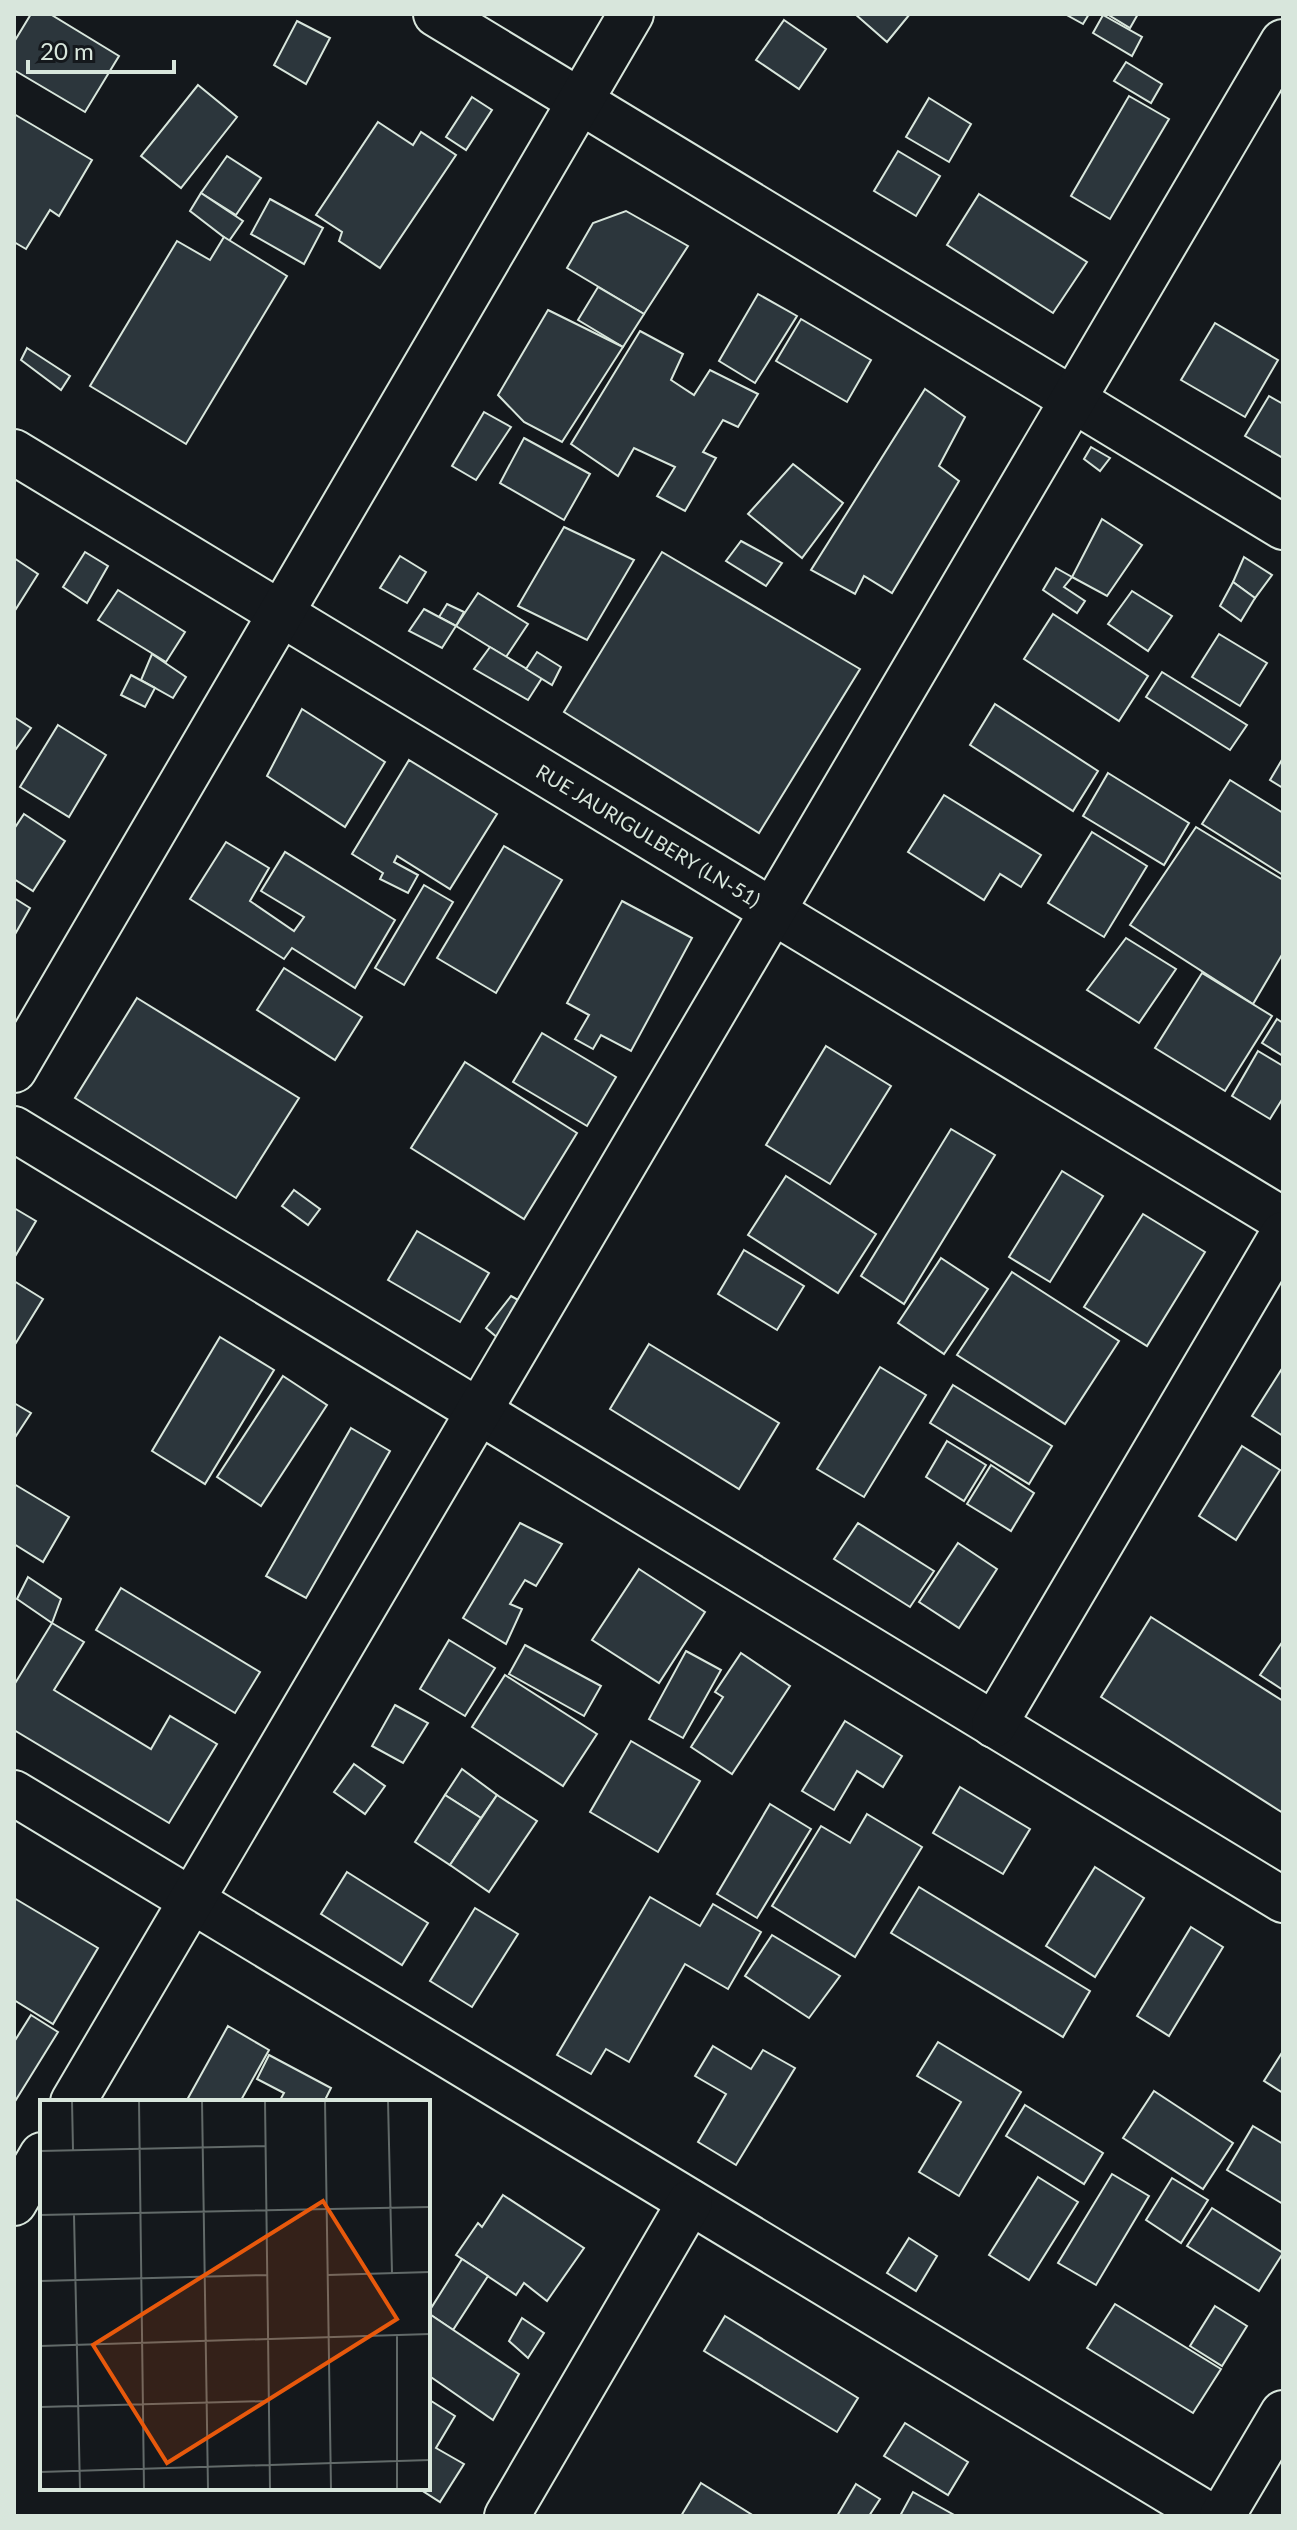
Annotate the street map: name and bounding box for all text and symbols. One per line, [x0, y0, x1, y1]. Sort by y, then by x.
scale bar [28, 24, 174, 74]
text: 20 m [40, 36, 94, 65]
street label: RUE JAURIGULBERY (LN-51) [532, 759, 765, 912]
inset map [40, 2100, 430, 2490]

